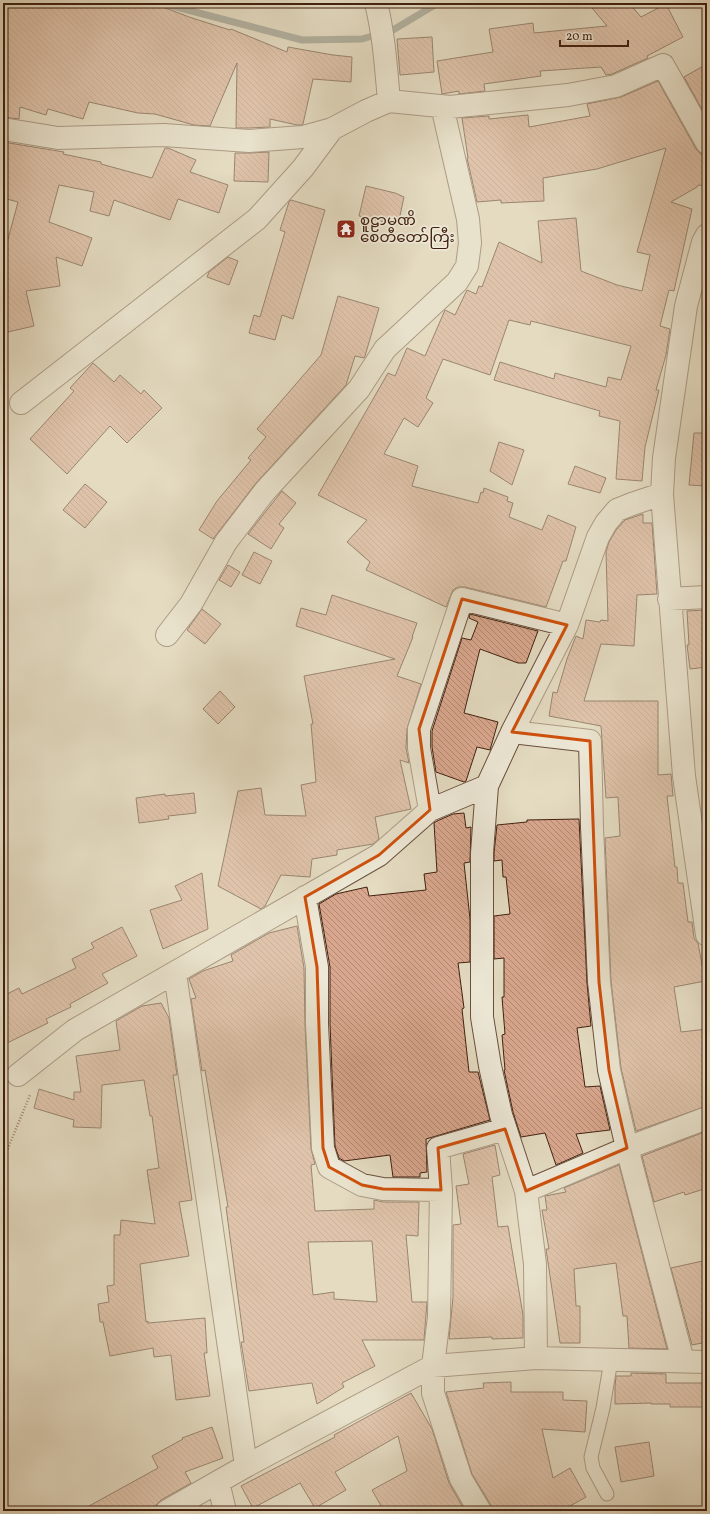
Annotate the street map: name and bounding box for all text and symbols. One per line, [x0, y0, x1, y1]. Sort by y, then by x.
scale bar [560, 22, 628, 48]
text: 20 m [566, 29, 593, 45]
place label: စူဠာမဏိ စေတီတော်ကြီး [360, 210, 455, 249]
temple icon: စူဠာမဏိ စေတီတော်ကြီး [335, 218, 357, 240]

